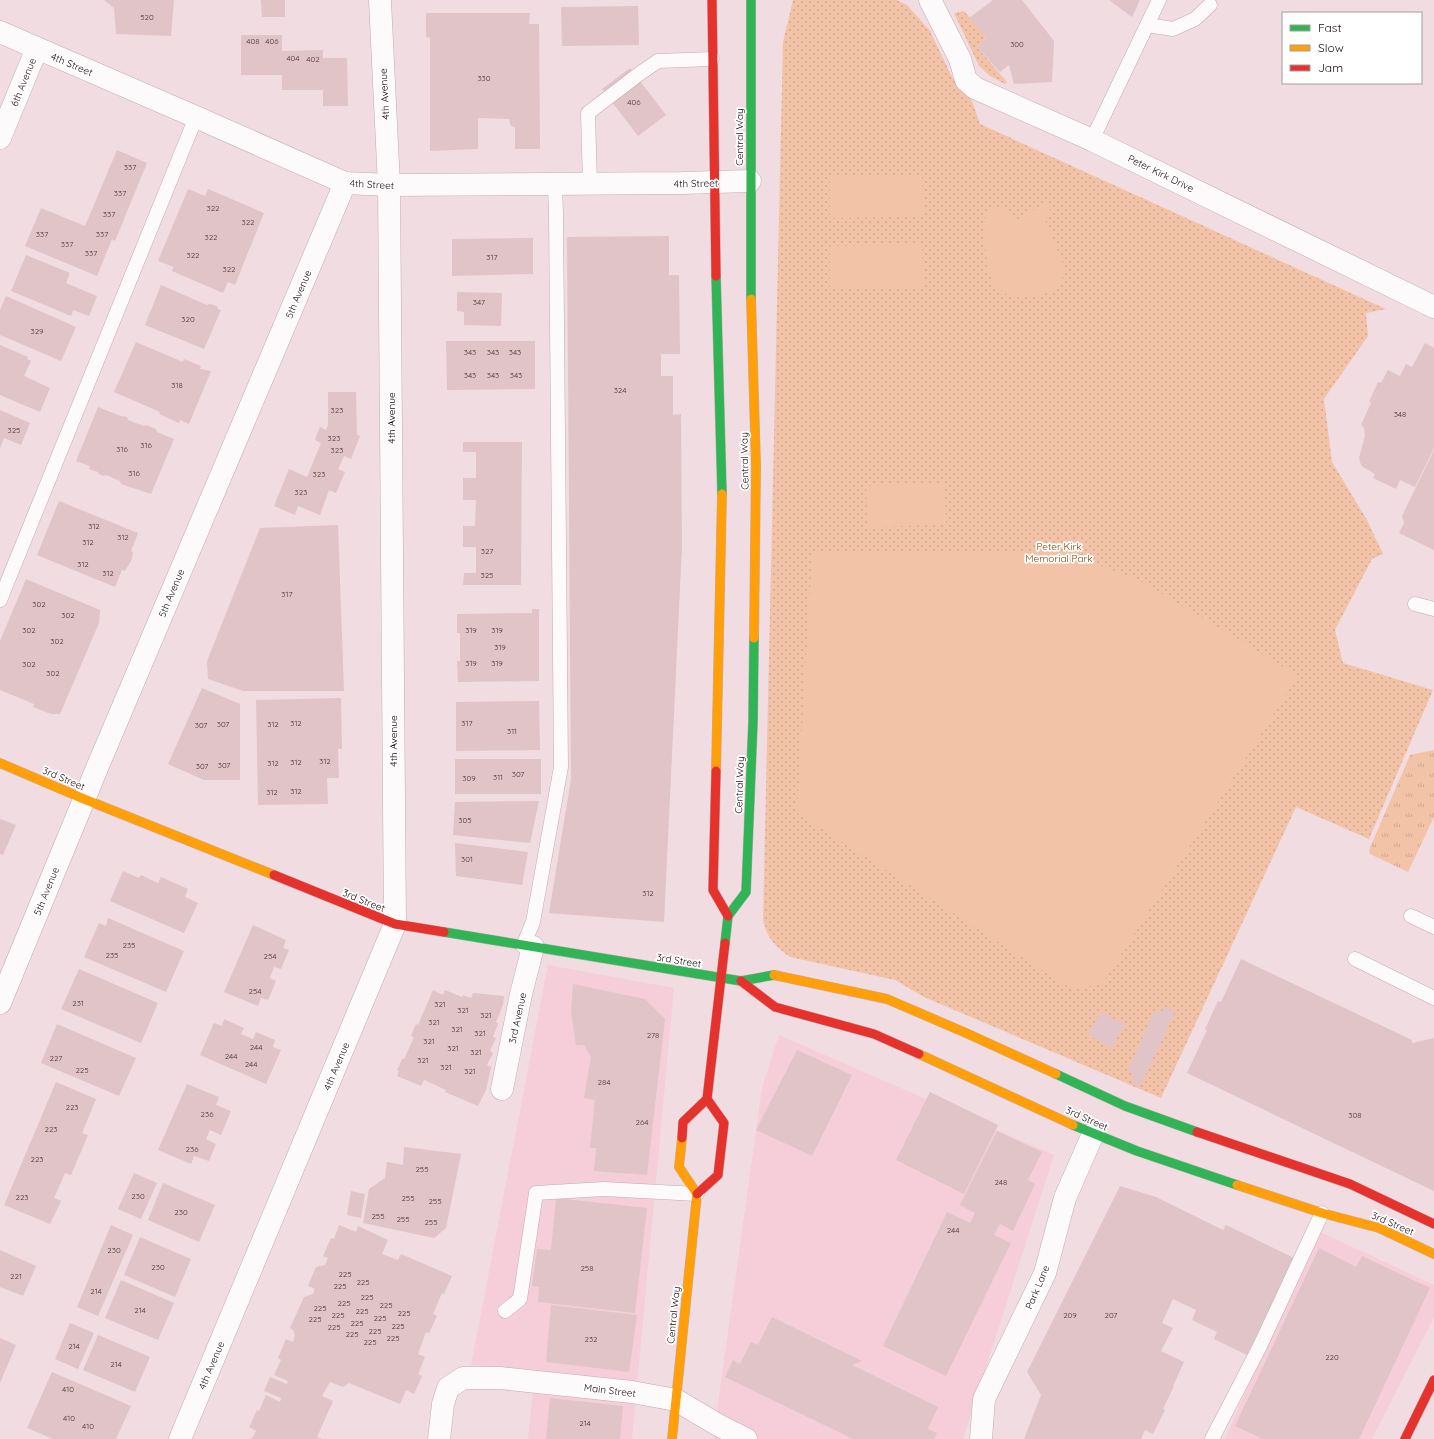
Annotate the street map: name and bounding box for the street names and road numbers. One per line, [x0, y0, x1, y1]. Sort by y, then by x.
street label: 4th Street [49, 50, 95, 79]
street label: 6th Avenue [8, 56, 39, 108]
street label: 4th Avenue [377, 68, 392, 120]
street label: Central Way [733, 108, 746, 166]
street label: Peter Kirk Drive [1126, 152, 1196, 195]
street label: 4th Street [349, 177, 395, 192]
street label: 4th Street [674, 177, 719, 190]
street label: 5th Avenue [282, 268, 315, 320]
street label: 4th Avenue [385, 392, 398, 444]
street label: Central Way [737, 432, 752, 490]
street label: 5th Avenue [155, 567, 188, 619]
street label: 4th Avenue [387, 715, 400, 767]
street label: Central Way [732, 756, 747, 814]
street label: 3rd Street [41, 764, 88, 793]
street label: 5th Avenue [31, 865, 62, 917]
street label: 3rd Street [341, 886, 388, 915]
street label: 3rd Street [656, 951, 703, 971]
street label: 3rd Avenue [506, 991, 529, 1045]
street label: 4th Avenue [320, 1040, 353, 1092]
street label: 3rd Street [1064, 1103, 1111, 1134]
street label: 3rd Street [1370, 1209, 1417, 1238]
street label: Park Lane [1022, 1263, 1053, 1311]
street label: Central Way [664, 1286, 683, 1344]
street label: 4th Avenue [195, 1339, 228, 1391]
street label: Main Street [583, 1381, 637, 1400]

